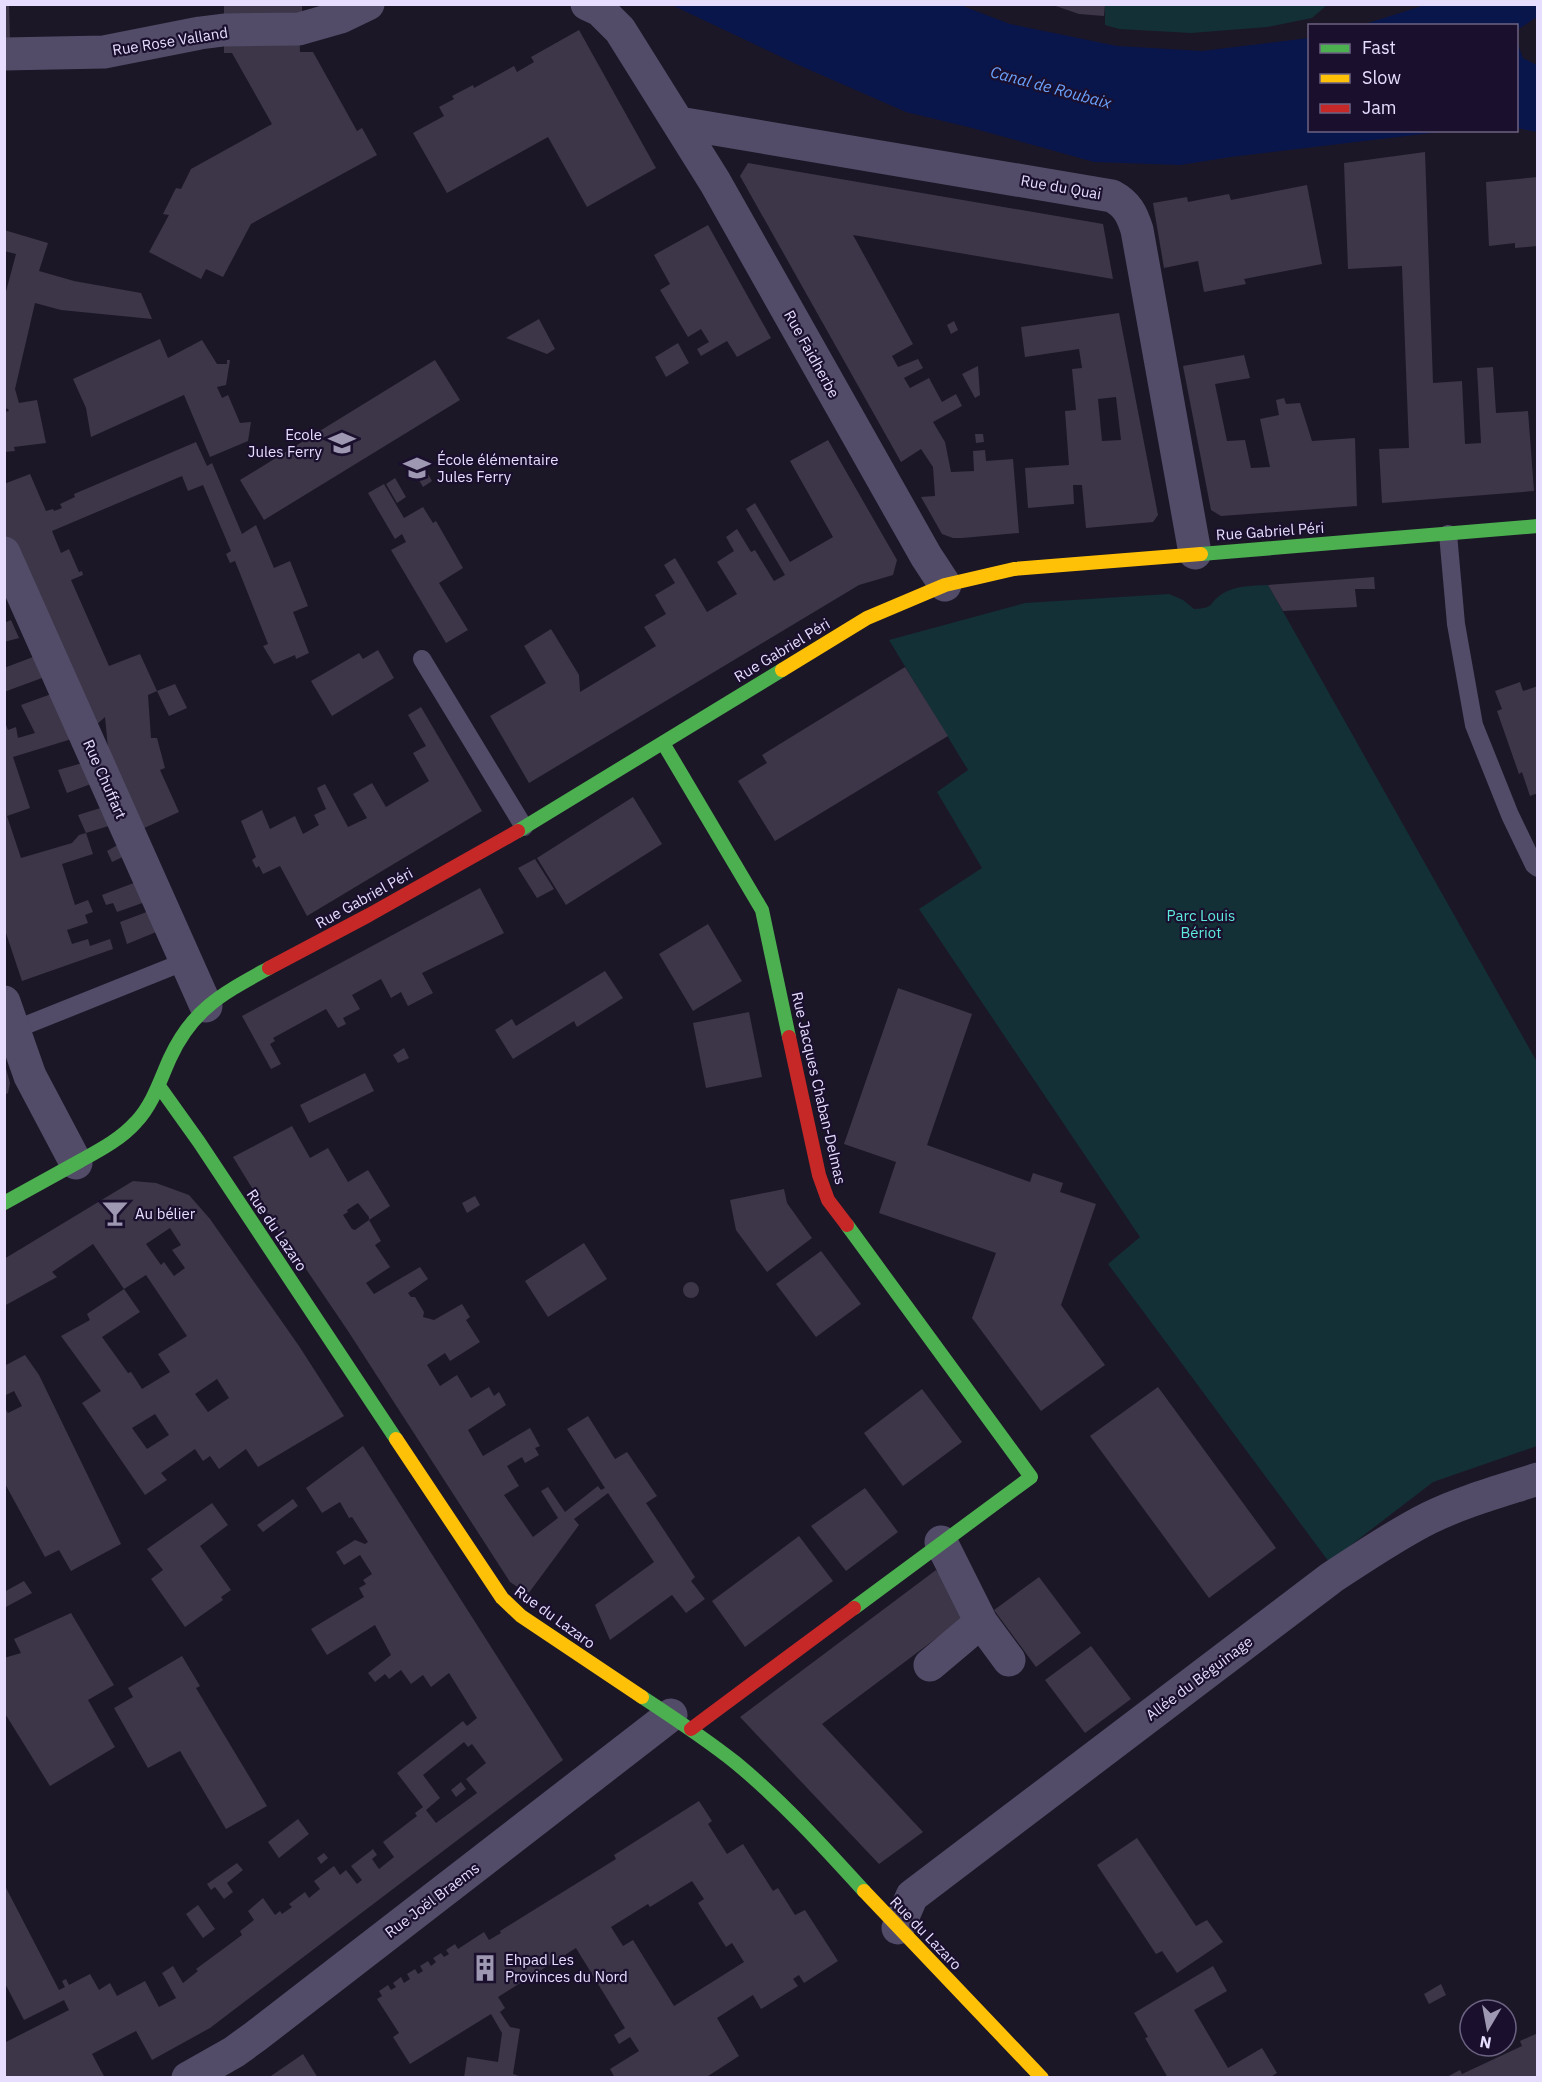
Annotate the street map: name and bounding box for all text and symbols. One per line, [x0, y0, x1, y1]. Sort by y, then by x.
street label: Rue Rose Valland [111, 22, 229, 60]
legend [1308, 24, 1518, 132]
text: Fast [1362, 36, 1396, 59]
water label: Canal de Roubaix [988, 61, 1115, 113]
text: Slow [1362, 66, 1401, 89]
text: Jam [1362, 96, 1397, 119]
street label: Rue du Quai [1019, 171, 1103, 203]
street label: Rue Faidherbe [780, 307, 844, 401]
place label: Ecole Jules Ferry [248, 425, 323, 461]
school or university icon: Ecole Jules Ferry [327, 428, 357, 458]
place label: École élémentaire Jules Ferry [437, 450, 558, 486]
school or university icon: École élémentaire Jules Ferry [402, 453, 432, 483]
street label: Rue Gabriel Péri [1215, 518, 1325, 544]
street label: Rue Gabriel Péri [731, 614, 833, 686]
street label: Rue Chuffart [79, 736, 131, 822]
street label: Rue Gabriel Péri [312, 863, 416, 933]
park label: Parc Louis Bériot [1167, 906, 1235, 942]
street label: Rue Jacques Chaban-Delmas [788, 990, 850, 1186]
street label: Rue du Lazaro [243, 1185, 311, 1275]
bar icon: Au bélier [100, 1198, 130, 1228]
place label: Au bélier [135, 1204, 196, 1223]
street label: Rue du Lazaro [511, 1581, 599, 1653]
street label: Allée du Béguinage [1142, 1632, 1256, 1724]
street label: Rue Joël Braems [381, 1858, 483, 1942]
street label: Rue du Lazaro [886, 1892, 966, 1974]
place label: Ehpad Les Provinces du Nord [505, 1950, 628, 1986]
building icon: Ehpad Les Provinces du Nord [470, 1953, 500, 1983]
north arrow [1458, 1998, 1518, 2058]
text: N [1478, 2032, 1493, 2054]

